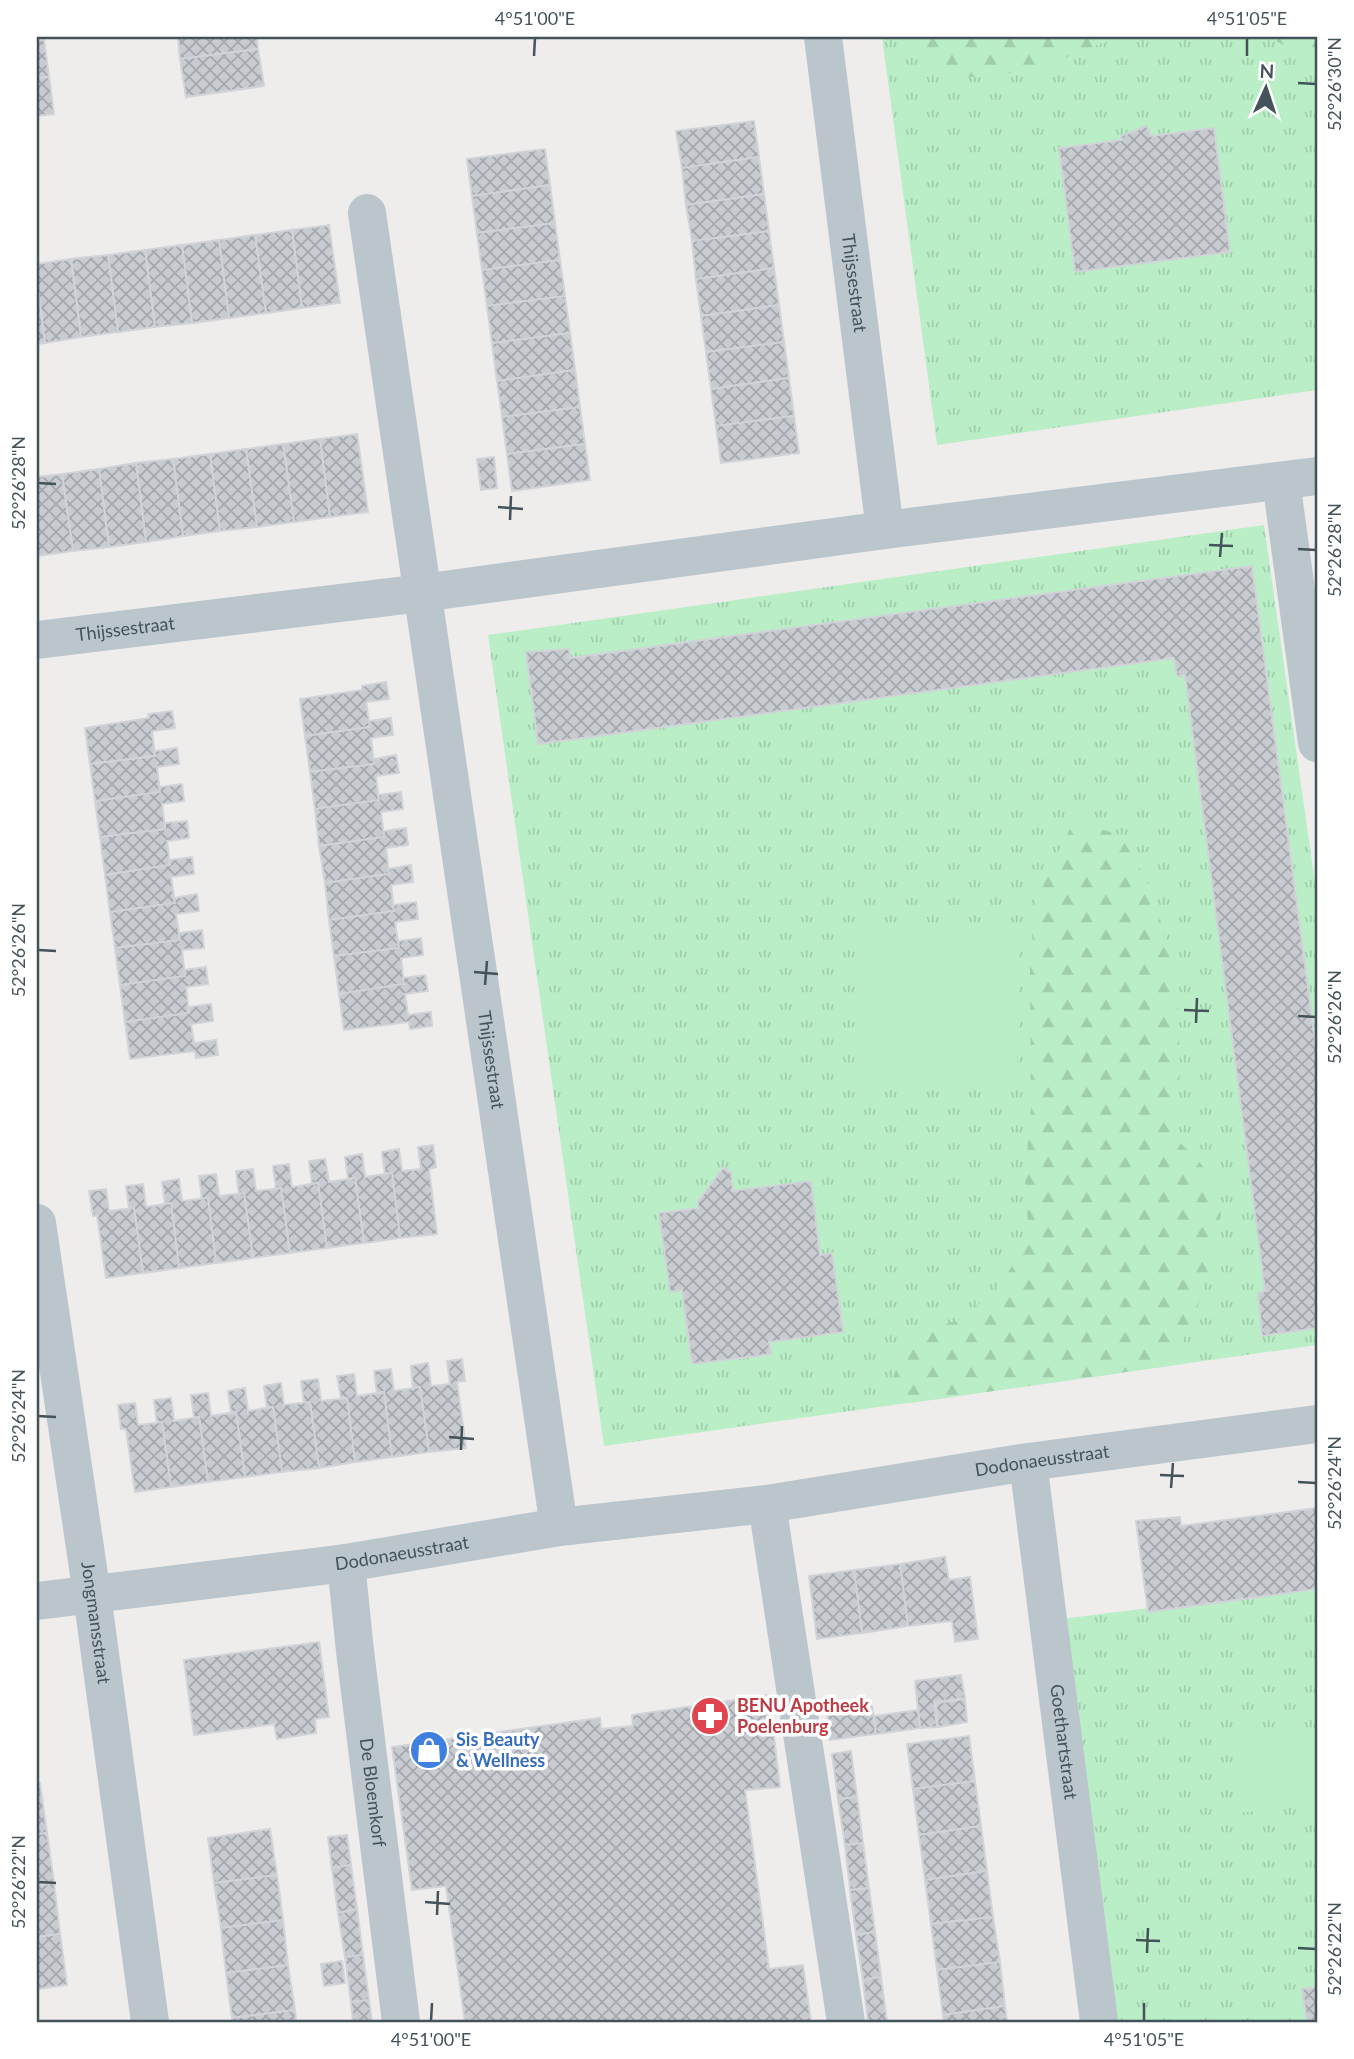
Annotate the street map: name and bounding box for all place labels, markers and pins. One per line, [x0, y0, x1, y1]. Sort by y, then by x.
place label: BENU Apotheek Poelenburg [737, 1694, 869, 1737]
pharmacy icon: BENU Apotheek Poelenburg [689, 1695, 731, 1737]
place label: Sis Beauty & Wellness [456, 1728, 545, 1771]
shop icon: Sis Beauty & Wellness [408, 1729, 450, 1771]

